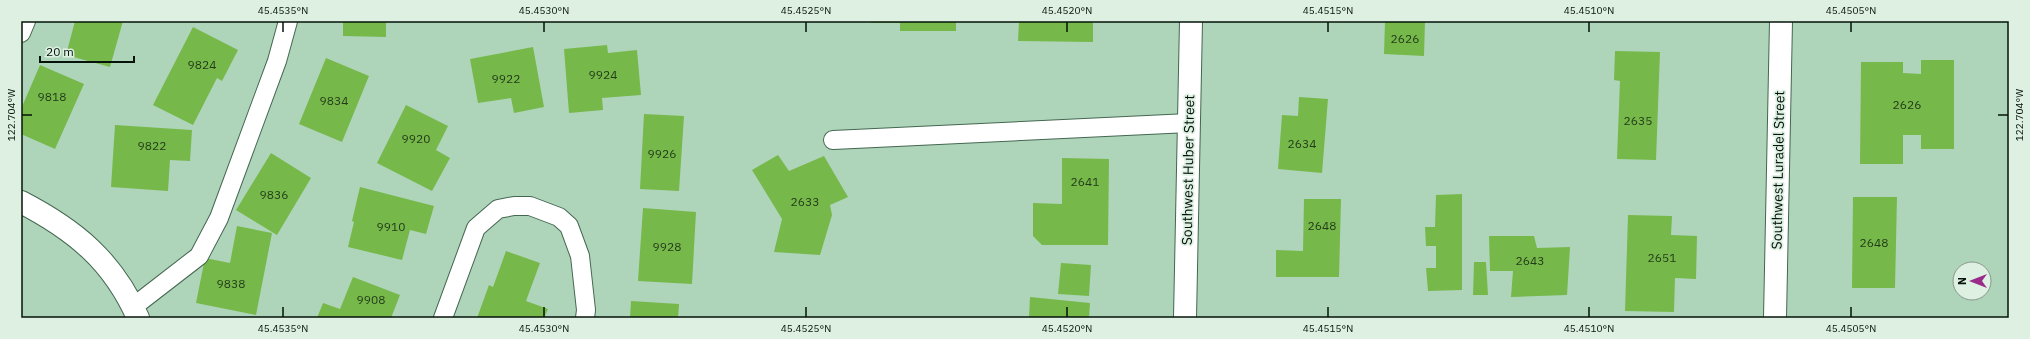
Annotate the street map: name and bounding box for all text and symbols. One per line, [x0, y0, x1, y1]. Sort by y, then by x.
text: 45.4535°N [258, 4, 308, 17]
text: 45.4530°N [519, 4, 569, 17]
text: 45.4525°N [781, 4, 831, 17]
text: 45.4520°N [1042, 4, 1092, 17]
text: 45.4515°N [1303, 4, 1353, 17]
text: 45.4510°N [1564, 4, 1614, 17]
text: 45.4505°N [1826, 4, 1876, 17]
house number: 2626 [1391, 31, 1419, 46]
scale bar [40, 38, 134, 64]
text: 20 m [46, 44, 74, 59]
house number: 9824 [188, 57, 216, 72]
house number: 9924 [589, 67, 617, 82]
house number: 9922 [492, 71, 520, 86]
text: 122.704°W [5, 89, 18, 141]
house number: 9818 [38, 89, 66, 104]
text: 122.704°W [2013, 89, 2026, 141]
street label: Southwest Luradel Street [1768, 90, 1788, 250]
house number: 9834 [320, 93, 348, 108]
street label: Southwest Huber Street [1178, 95, 1198, 245]
house number: 2626 [1893, 97, 1921, 112]
house number: 2635 [1624, 113, 1652, 128]
house number: 9920 [402, 131, 430, 146]
house number: 2634 [1288, 136, 1316, 151]
house number: 9822 [138, 138, 166, 153]
house number: 9926 [648, 146, 676, 161]
house number: 2641 [1071, 174, 1099, 189]
house number: 9836 [260, 187, 288, 202]
house number: 2633 [791, 194, 819, 209]
house number: 2648 [1308, 218, 1336, 233]
house number: 9910 [377, 219, 405, 234]
house number: 2648 [1860, 235, 1888, 250]
house number: 9928 [653, 239, 681, 254]
house number: 2651 [1648, 250, 1676, 265]
house number: 2643 [1516, 253, 1544, 268]
north arrow [1952, 261, 1992, 301]
house number: 9838 [217, 276, 245, 291]
text: N [1955, 277, 1969, 285]
house number: 9908 [357, 292, 385, 307]
text: 45.4535°N [258, 322, 308, 335]
text: 45.4530°N [519, 322, 569, 335]
text: 45.4525°N [781, 322, 831, 335]
text: 45.4520°N [1042, 322, 1092, 335]
text: 45.4515°N [1303, 322, 1353, 335]
text: 45.4510°N [1564, 322, 1614, 335]
text: 45.4505°N [1826, 322, 1876, 335]

